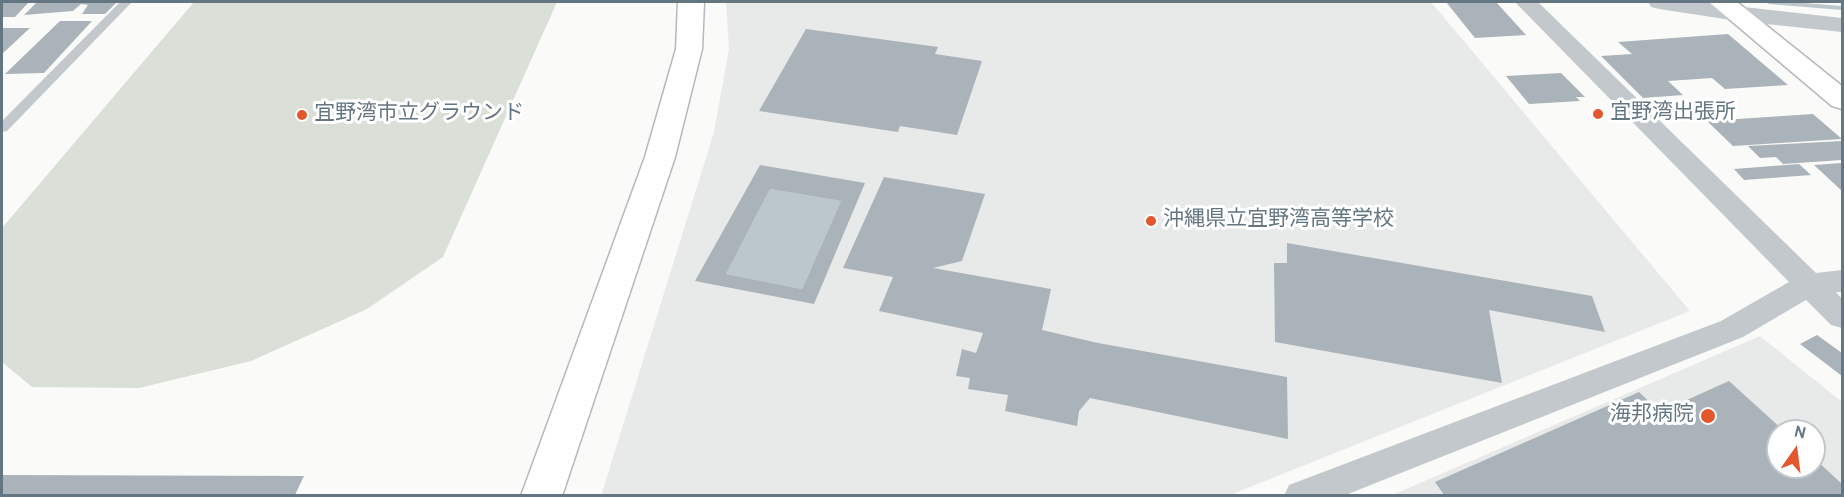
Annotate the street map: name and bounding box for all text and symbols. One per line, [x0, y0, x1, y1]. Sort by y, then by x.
place label: 宜野湾出張所 [1610, 101, 1736, 127]
place label: 宜野湾市立グラウンド [314, 102, 524, 128]
marker: 宜野湾出張所 [1591, 107, 1605, 121]
marker: 宜野湾市立グラウンド [295, 108, 309, 122]
place label: 沖縄県立宜野湾高等学校 [1163, 208, 1394, 234]
marker: 沖縄県立宜野湾高等学校 [1144, 214, 1158, 228]
place label: 海邦病院 [1610, 403, 1694, 429]
marker: 海邦病院 [1699, 407, 1717, 425]
north arrow [1766, 419, 1826, 479]
text: N [1792, 422, 1808, 445]

